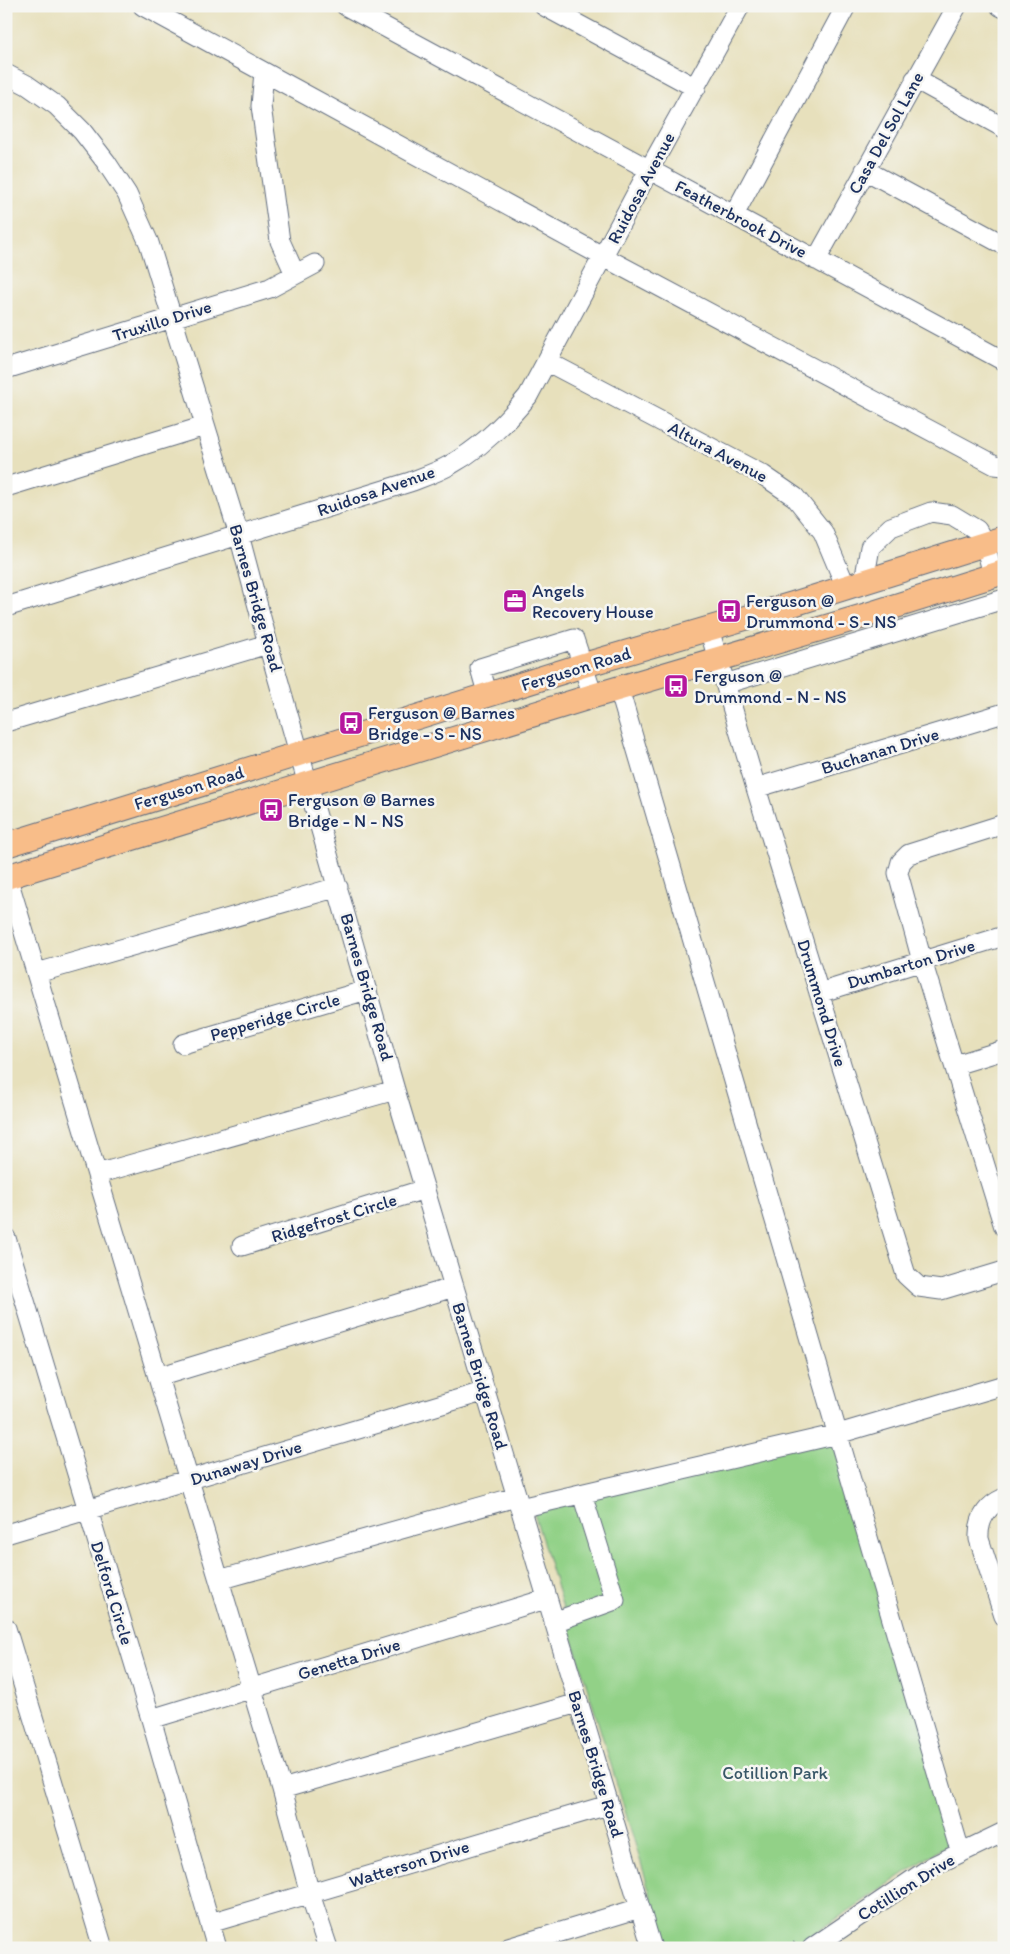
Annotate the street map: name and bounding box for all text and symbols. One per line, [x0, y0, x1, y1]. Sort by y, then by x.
street label: Casa Del Sol Lane [843, 68, 929, 198]
street label: Ruidosa Avenue [602, 128, 680, 248]
street label: Featherbrook Drive [671, 175, 811, 263]
street label: Truxillo Drive [110, 295, 214, 347]
street label: Altura Avenue [664, 417, 772, 487]
street label: Ruidosa Avenue [314, 461, 438, 521]
street label: Barnes Bridge Road [224, 522, 288, 674]
place label: Angels Recovery House [532, 580, 654, 623]
office icon: Angels Recovery House [502, 588, 528, 614]
place label: Ferguson @ Drummond - S - NS [746, 590, 897, 633]
bus stop icon: Ferguson @ Drummond - S - NS [716, 598, 742, 624]
street label: Ferguson Road [519, 642, 634, 696]
place label: Ferguson @ Drummond - N - NS [694, 665, 847, 708]
bus stop icon: Ferguson @ Drummond - N - NS [663, 673, 689, 699]
place label: Ferguson @ Barnes Bridge - S - NS [368, 702, 515, 745]
bus stop icon: Ferguson @ Barnes Bridge - S - NS [338, 710, 364, 736]
street label: Buchanan Drive [818, 723, 942, 779]
street label: Ferguson Road [132, 761, 247, 815]
place label: Ferguson @ Barnes Bridge - N - NS [288, 789, 435, 832]
bus stop icon: Ferguson @ Barnes Bridge - N - NS [258, 797, 284, 823]
street label: Barnes Bridge Road [335, 911, 399, 1063]
street label: Dumbarton Drive [844, 934, 978, 994]
street label: Drummond Drive [792, 937, 852, 1069]
street label: Pepperidge Circle [207, 988, 343, 1046]
street label: Ridgefrost Circle [269, 1188, 399, 1248]
street label: Barnes Bridge Road [447, 1300, 513, 1452]
street label: Dunaway Drive [187, 1436, 305, 1490]
street label: Delford Circle [86, 1538, 138, 1648]
street label: Genetta Drive [295, 1633, 403, 1685]
street label: Barnes Bridge Road [563, 1688, 629, 1840]
park label: Cotillion Park [722, 1762, 828, 1784]
street label: Watterson Drive [346, 1835, 472, 1893]
street label: Cotillion Drive [853, 1848, 959, 1926]

